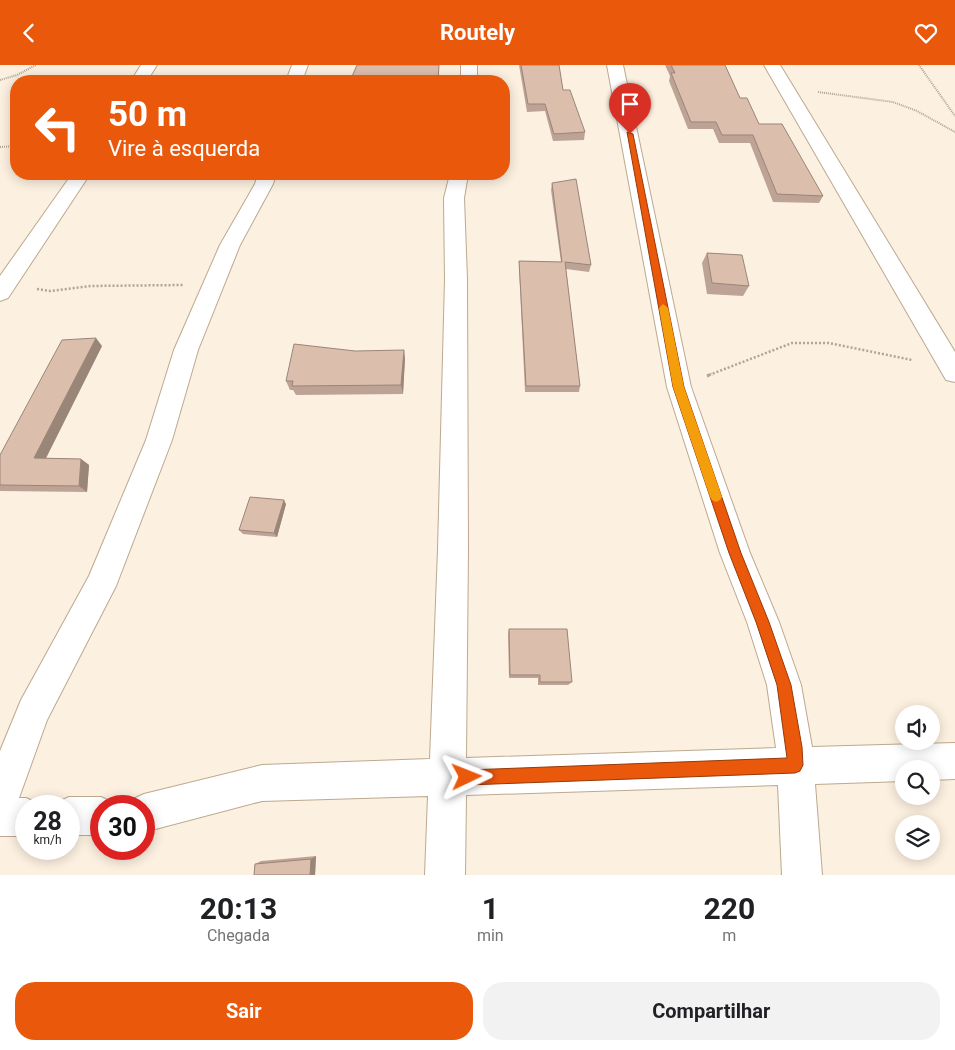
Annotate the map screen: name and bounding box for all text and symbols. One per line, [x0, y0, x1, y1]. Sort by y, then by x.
icon: back [15, 19, 43, 47]
icon: heart [912, 19, 940, 47]
text: Routely [440, 20, 515, 45]
pin [609, 83, 651, 134]
icon: arrive [616, 90, 644, 118]
text: 50 m [108, 94, 187, 135]
icon: left [25, 95, 90, 160]
text: Vire à esquerda [108, 136, 260, 161]
map controls [895, 705, 940, 860]
button: sound [895, 705, 940, 750]
position arrow [440, 750, 492, 802]
button: search [895, 760, 940, 805]
speed limit sign: 30 [90, 795, 155, 860]
text: 28 [33, 807, 62, 836]
button: layers [895, 815, 940, 860]
text: km/h [33, 833, 62, 847]
text: 20:13 [200, 891, 277, 926]
text: 1 [482, 891, 499, 926]
text: 220 [704, 891, 755, 926]
text: Chegada [207, 926, 270, 945]
text: min [477, 926, 504, 945]
text: m [722, 926, 736, 945]
button: Sair [15, 982, 473, 1040]
button: Compartilhar [483, 982, 940, 1040]

